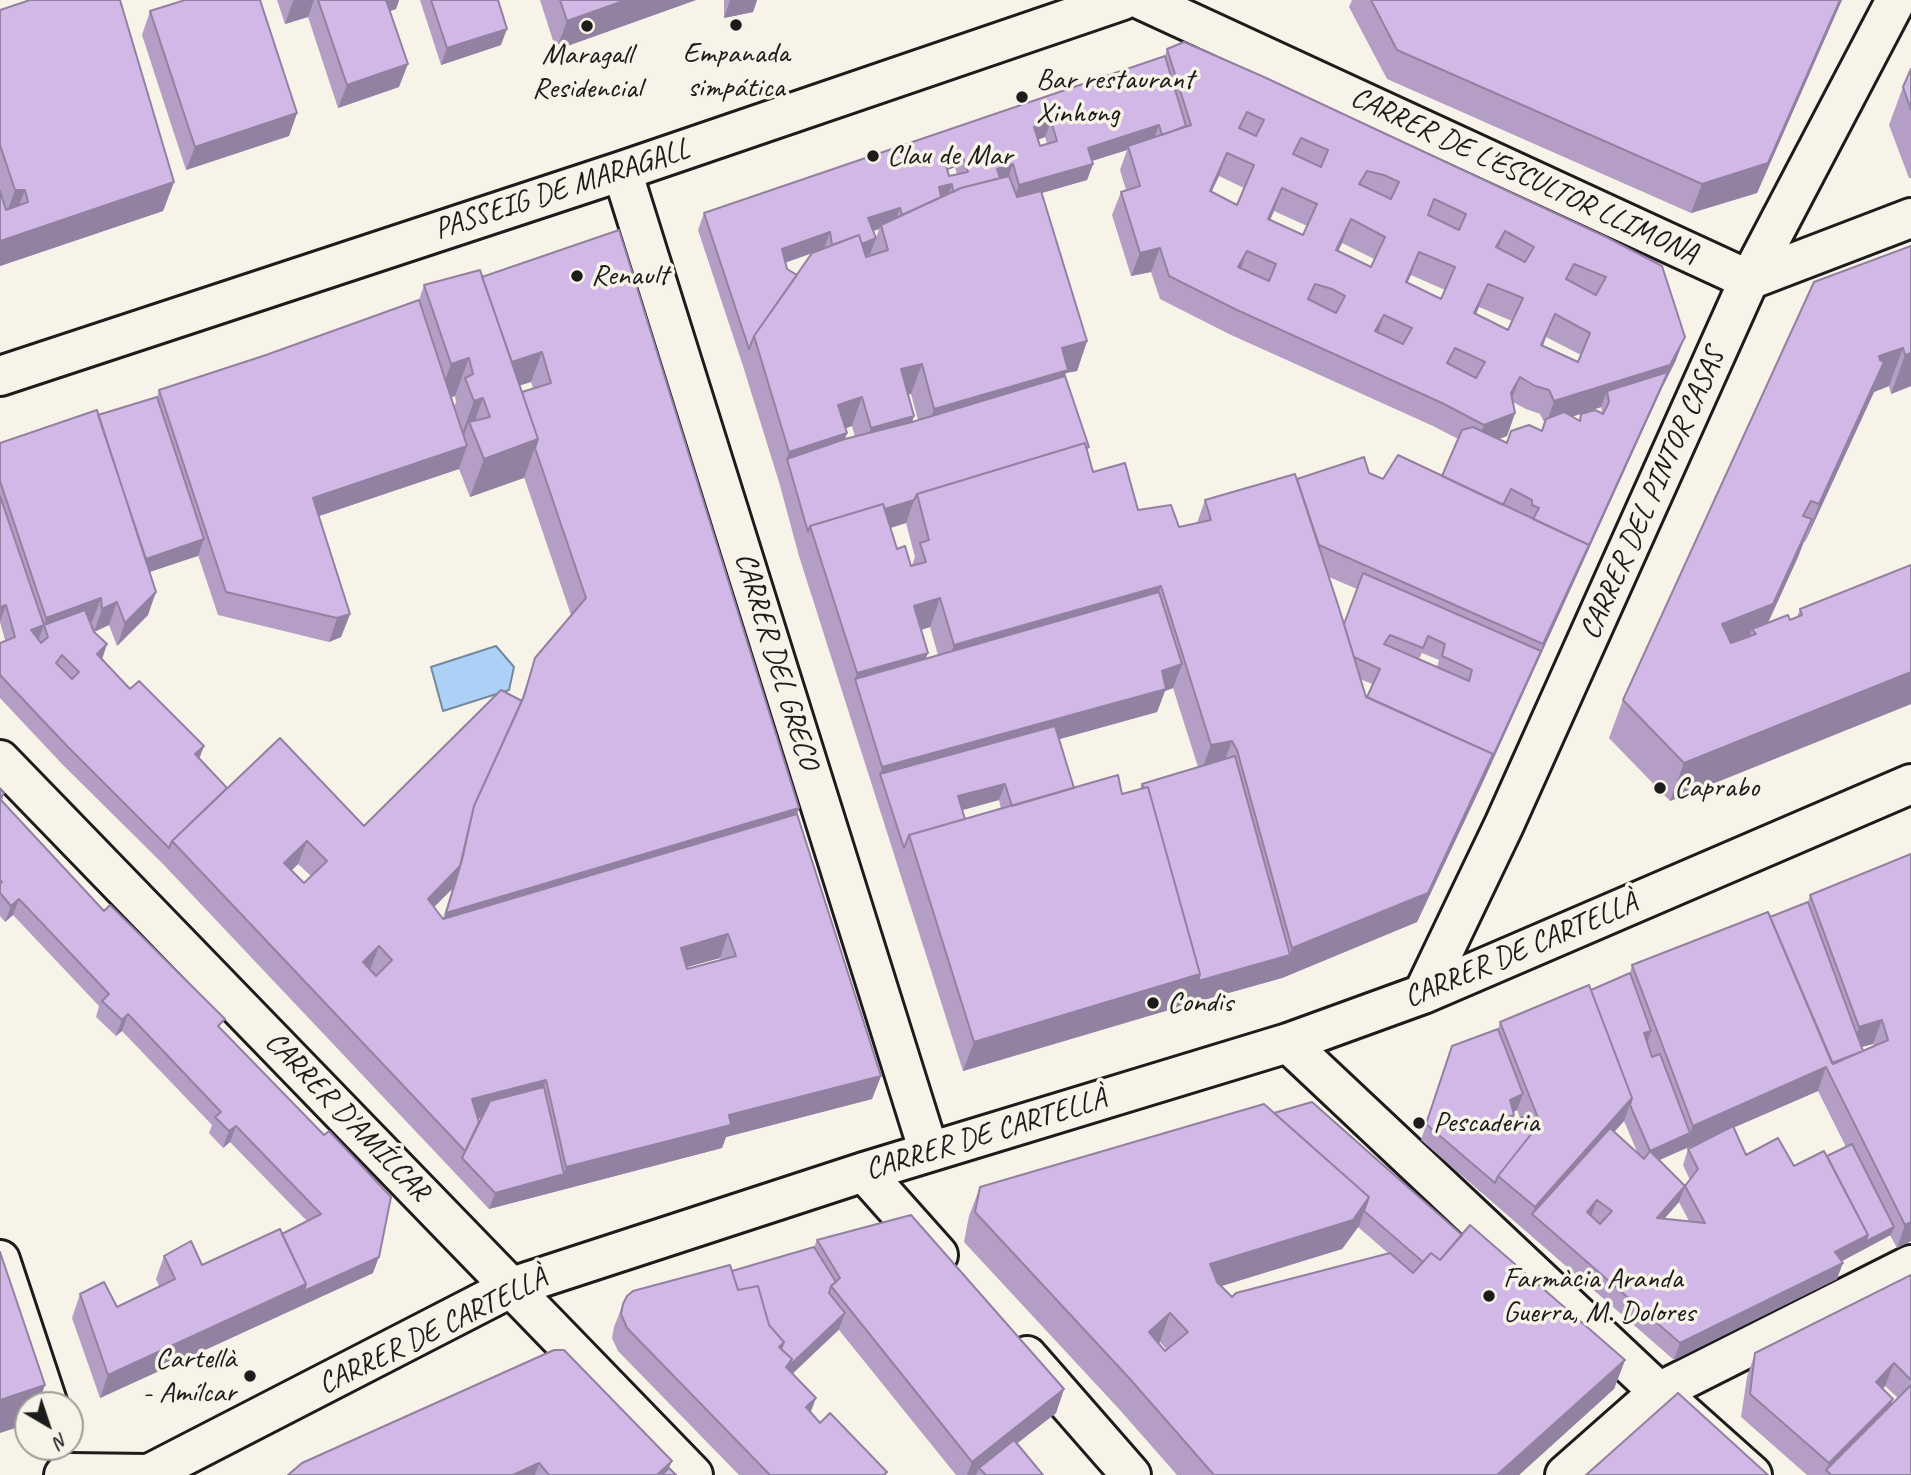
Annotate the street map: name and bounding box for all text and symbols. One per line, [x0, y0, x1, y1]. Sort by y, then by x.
marker: Empanada simpática [728, 17, 744, 33]
marker: Maragall Residencial [579, 18, 595, 34]
place label: Empanada simpática [683, 36, 789, 106]
place label: Maragall Residencial [532, 37, 642, 107]
place label: Bar restaurant Xinhong [1036, 62, 1194, 132]
street label: CARRER DE L'ESCULTOR LLIMONA [1345, 80, 1703, 272]
marker: Bar restaurant Xinhong [1014, 89, 1030, 105]
street label: PASSEIG DE MARAGALL [430, 132, 694, 248]
place label: Clau de Mar [887, 138, 1012, 174]
marker: Clau de Mar [865, 148, 881, 164]
place label: Renault [591, 258, 668, 294]
marker: Renault [569, 268, 585, 284]
street label: CARRER DEL PINTOR CASAS [1573, 343, 1733, 645]
street label: CARRER DEL GRECO [726, 548, 826, 774]
place label: Caprabo [1674, 770, 1759, 806]
marker: Caprabo [1652, 780, 1668, 796]
street label: CARRER DE CARTELLÀ [1399, 886, 1643, 1016]
place label: Condis [1167, 985, 1233, 1021]
marker: Condis [1145, 995, 1161, 1011]
street label: CARRER D'AMÍLCAR [257, 1025, 437, 1209]
street label: CARRER DE CARTELLÀ [861, 1081, 1111, 1189]
place label: Pescaderia [1433, 1105, 1539, 1141]
marker: Pescaderia [1411, 1115, 1427, 1131]
street label: CARRER DE CARTELLÀ [313, 1261, 553, 1403]
place label: Farmàcia Aranda Guerra, M. Dolores [1503, 1261, 1695, 1332]
marker: Farmàcia Aranda Guerra, M. Dolores [1481, 1288, 1497, 1304]
place label: Cartellà - Amílcar [142, 1341, 236, 1412]
marker: Cartellà - Amílcar [242, 1368, 258, 1384]
north arrow [14, 1391, 84, 1461]
text: N [49, 1428, 73, 1454]

